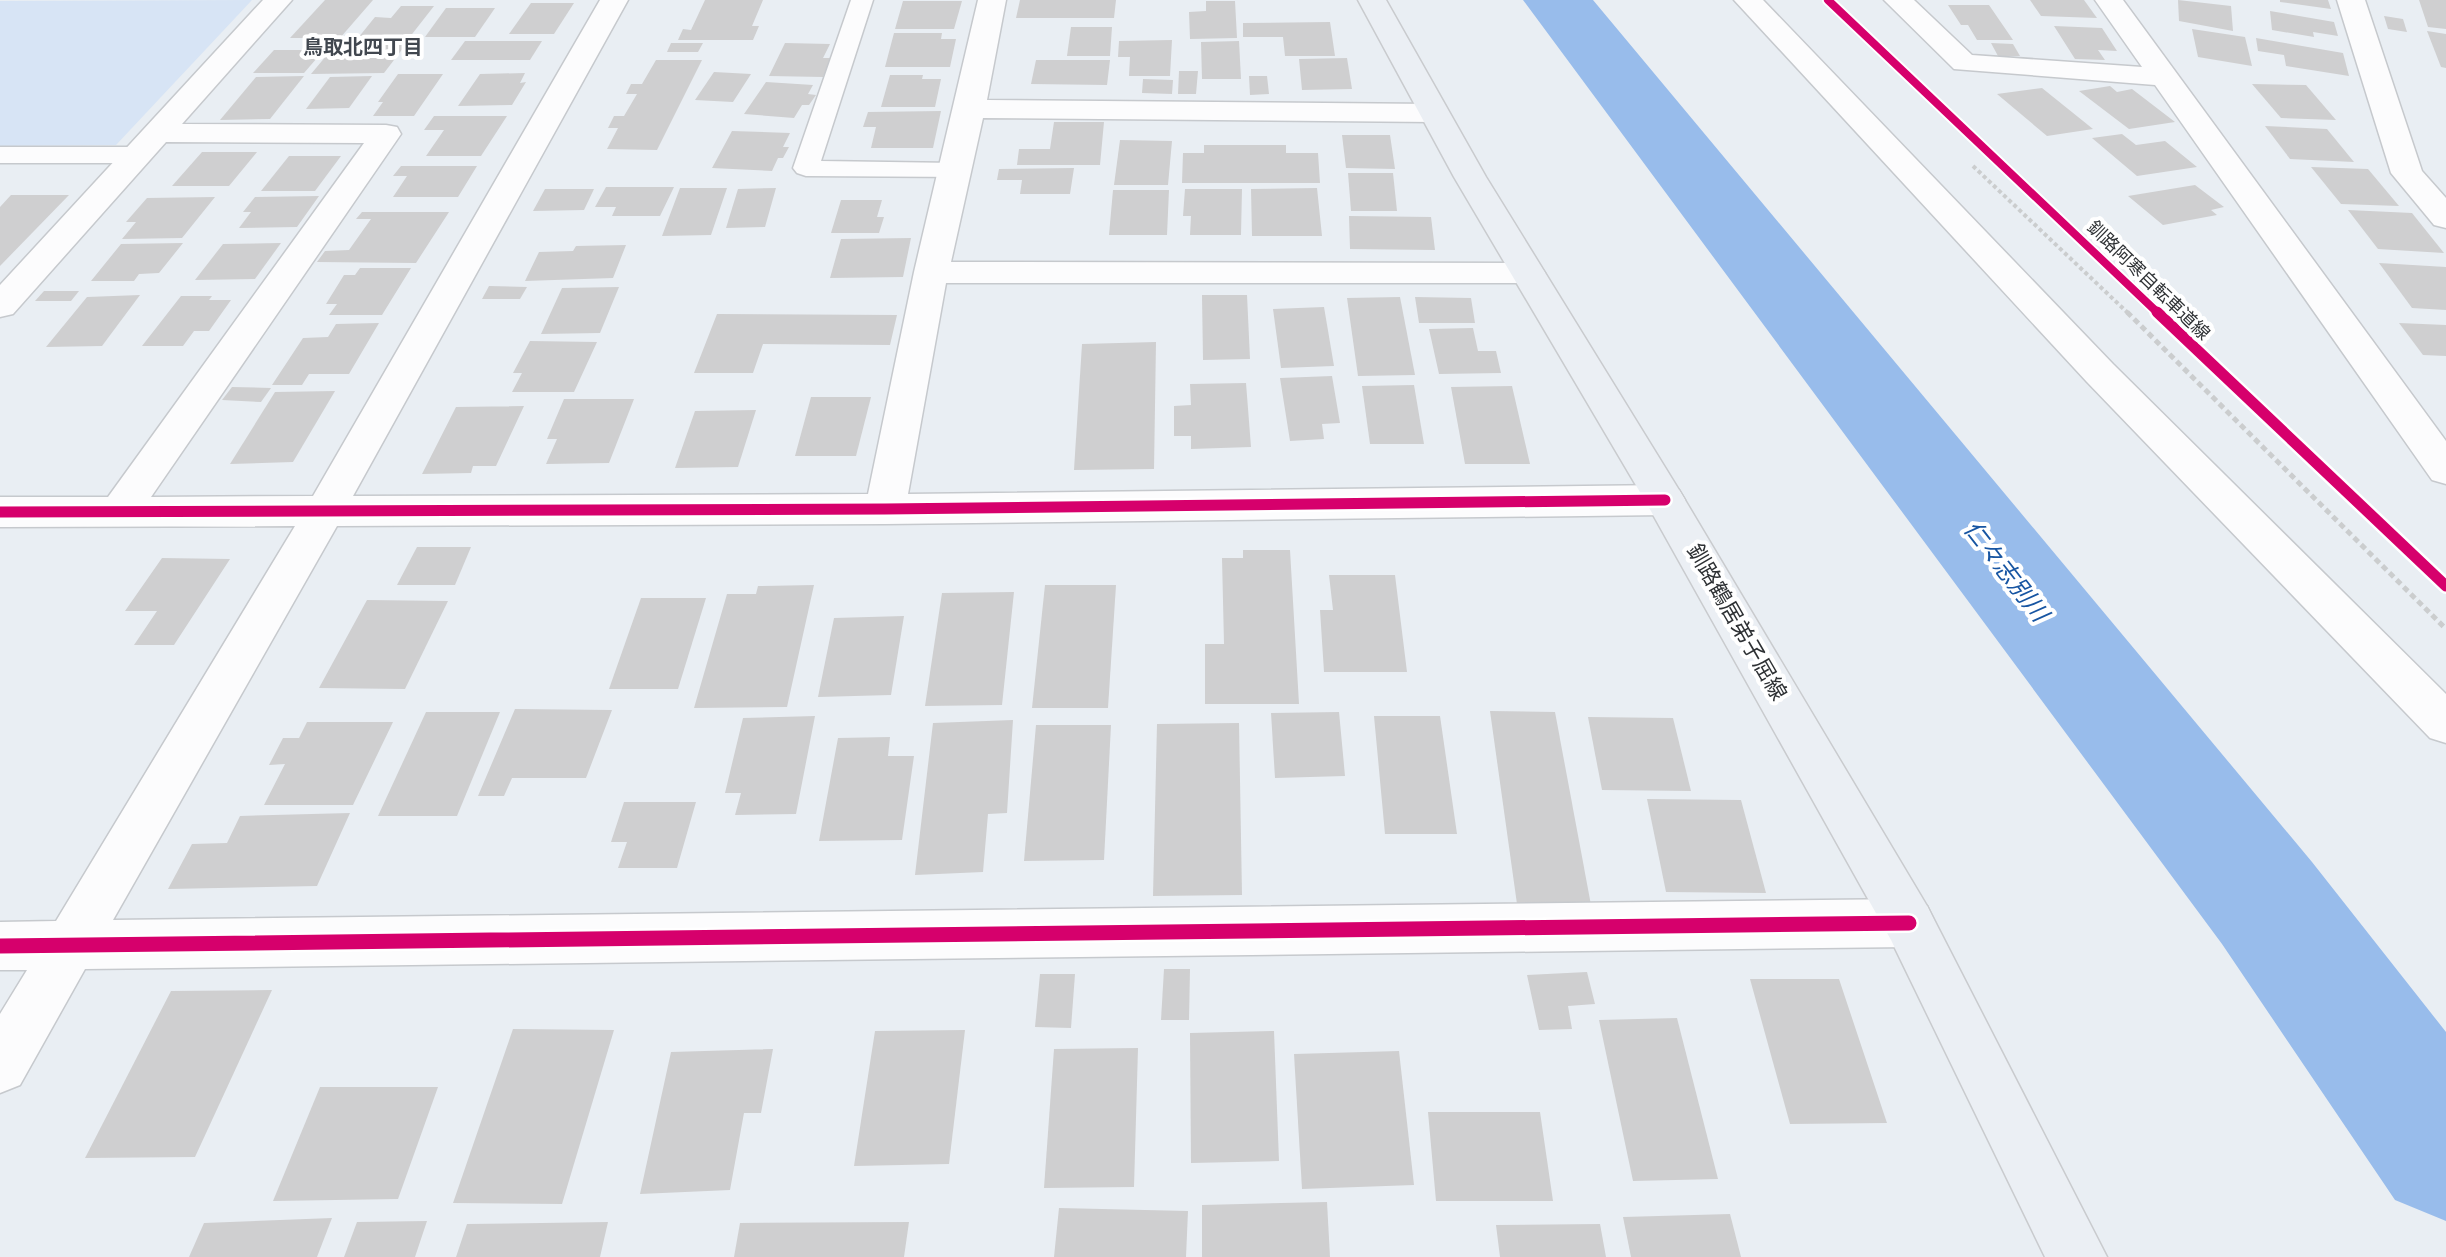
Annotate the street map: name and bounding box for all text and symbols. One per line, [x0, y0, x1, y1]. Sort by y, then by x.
district label: 鳥取北四丁目 [303, 35, 423, 59]
street label: 釧路阿寒自転車道線 [2083, 216, 2215, 344]
water label: 仁々志別川 [1958, 515, 2056, 629]
street label: 釧路鶴居弟子屈線 [1682, 540, 1792, 704]

